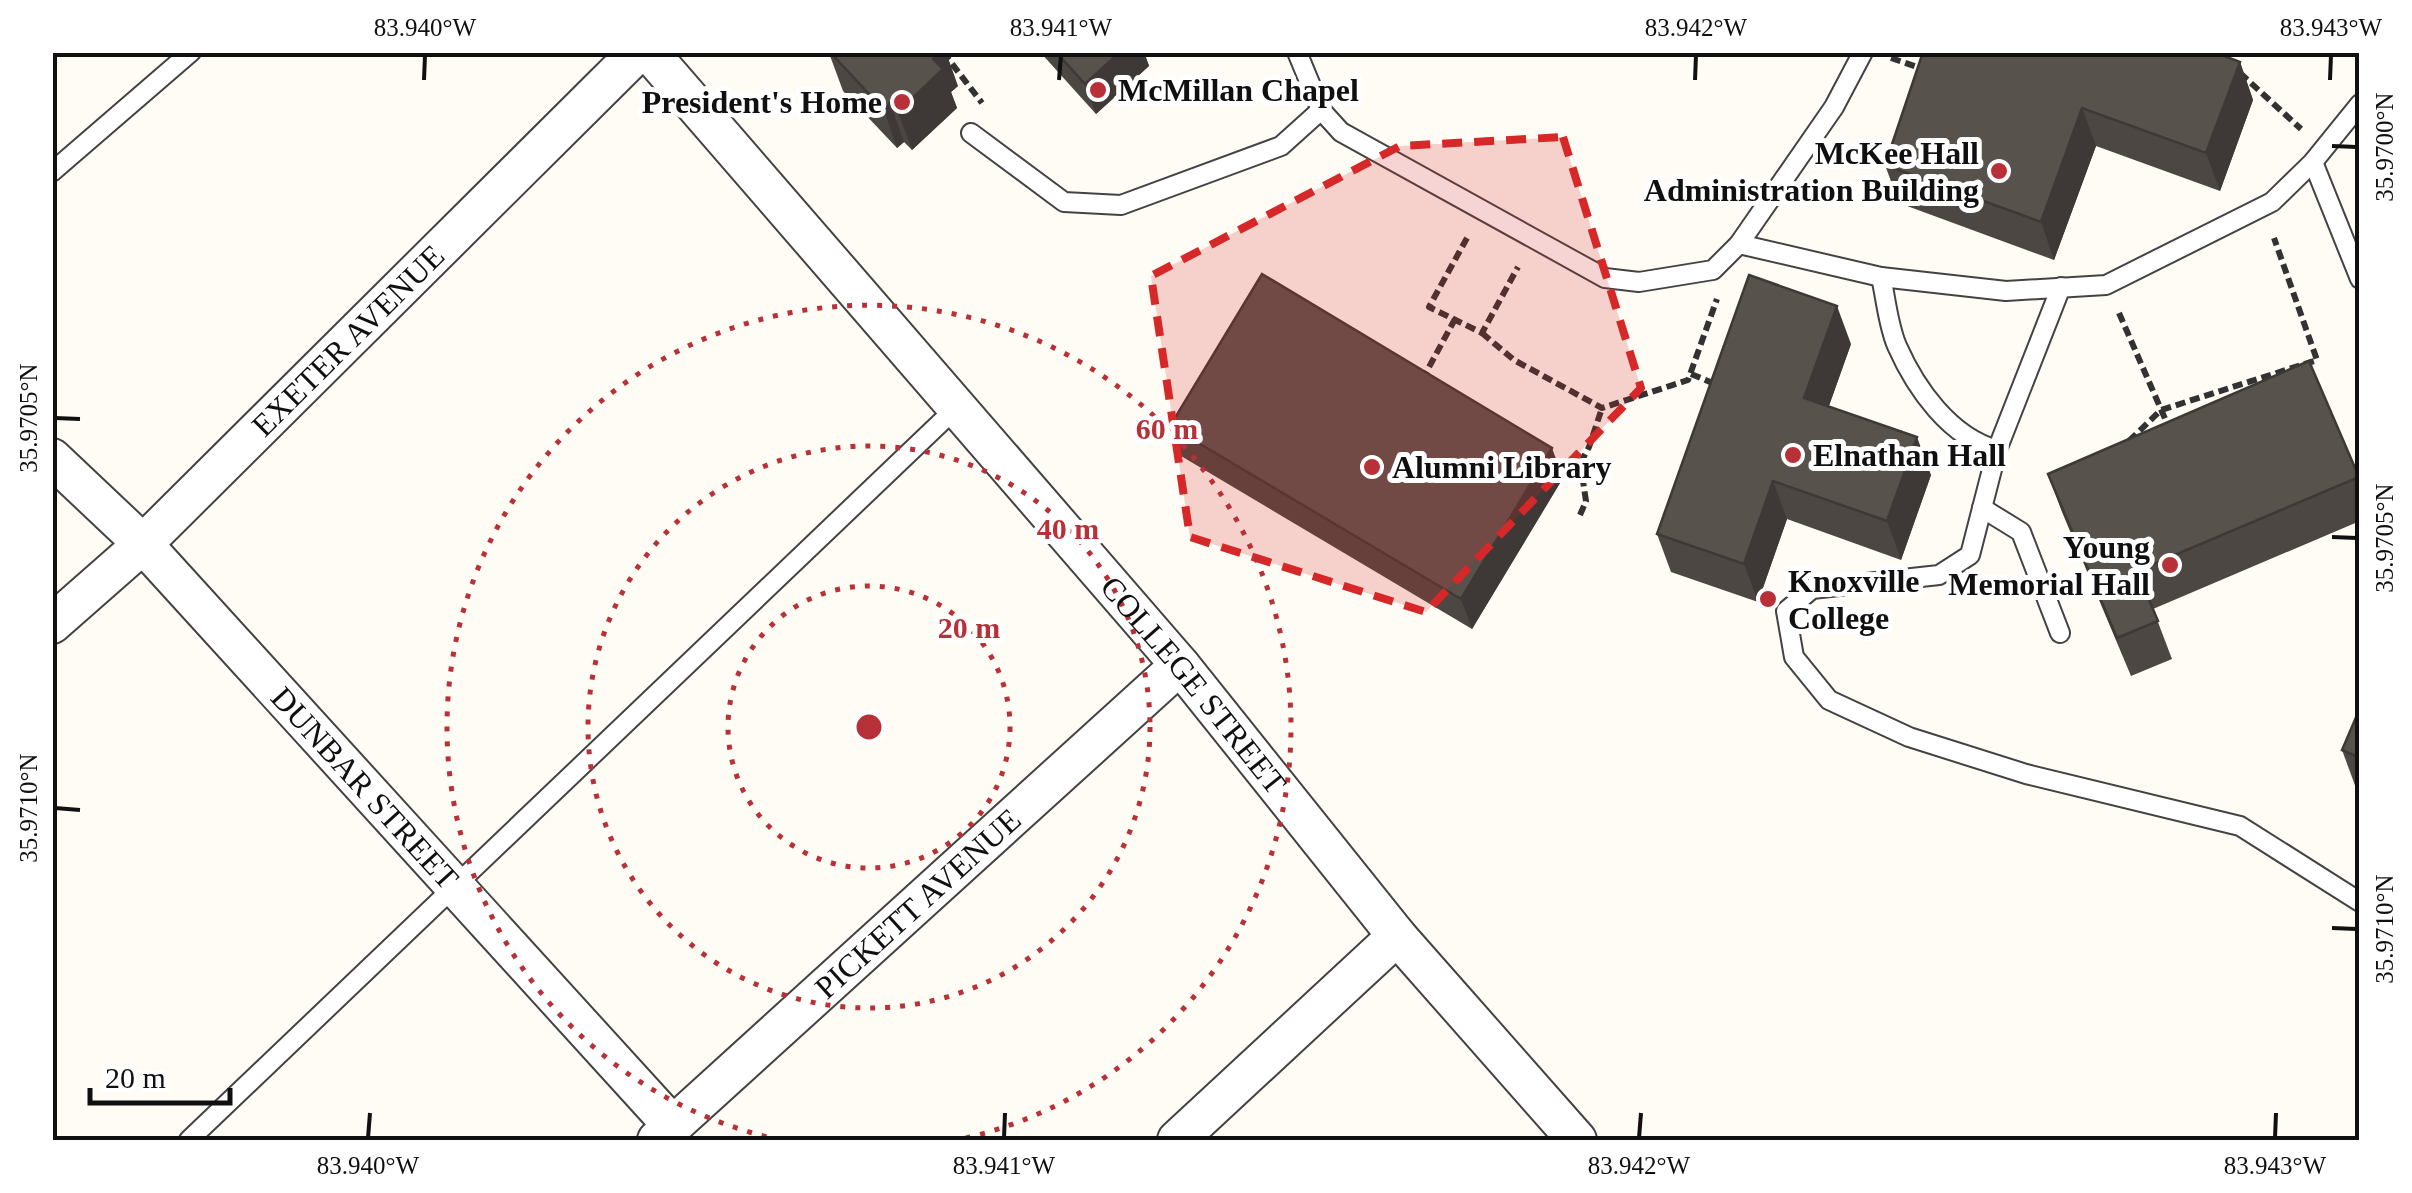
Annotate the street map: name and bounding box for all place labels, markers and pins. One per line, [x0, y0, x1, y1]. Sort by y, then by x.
place label: McMillan Chapel [1118, 72, 1359, 108]
marker: McMillan Chapel [1087, 79, 1109, 101]
place label: President's Home [642, 84, 882, 120]
marker: President's Home [891, 91, 913, 113]
place label: McKee Hall Administration Building [1644, 135, 1979, 208]
marker: McKee Hall Administration Building [1988, 160, 2010, 182]
place label: Elnathan Hall [1813, 437, 2006, 473]
marker: Elnathan Hall [1782, 444, 1804, 466]
place label: Alumni Library [1392, 449, 1612, 485]
marker: Alumni Library [1361, 456, 1383, 478]
place label: Young Memorial Hall [1948, 529, 2150, 602]
marker: Young Memorial Hall [2159, 554, 2181, 576]
place label: Knoxville College [1788, 563, 1920, 636]
marker: Knoxville College [1757, 588, 1779, 610]
centre of rings [851, 709, 887, 745]

